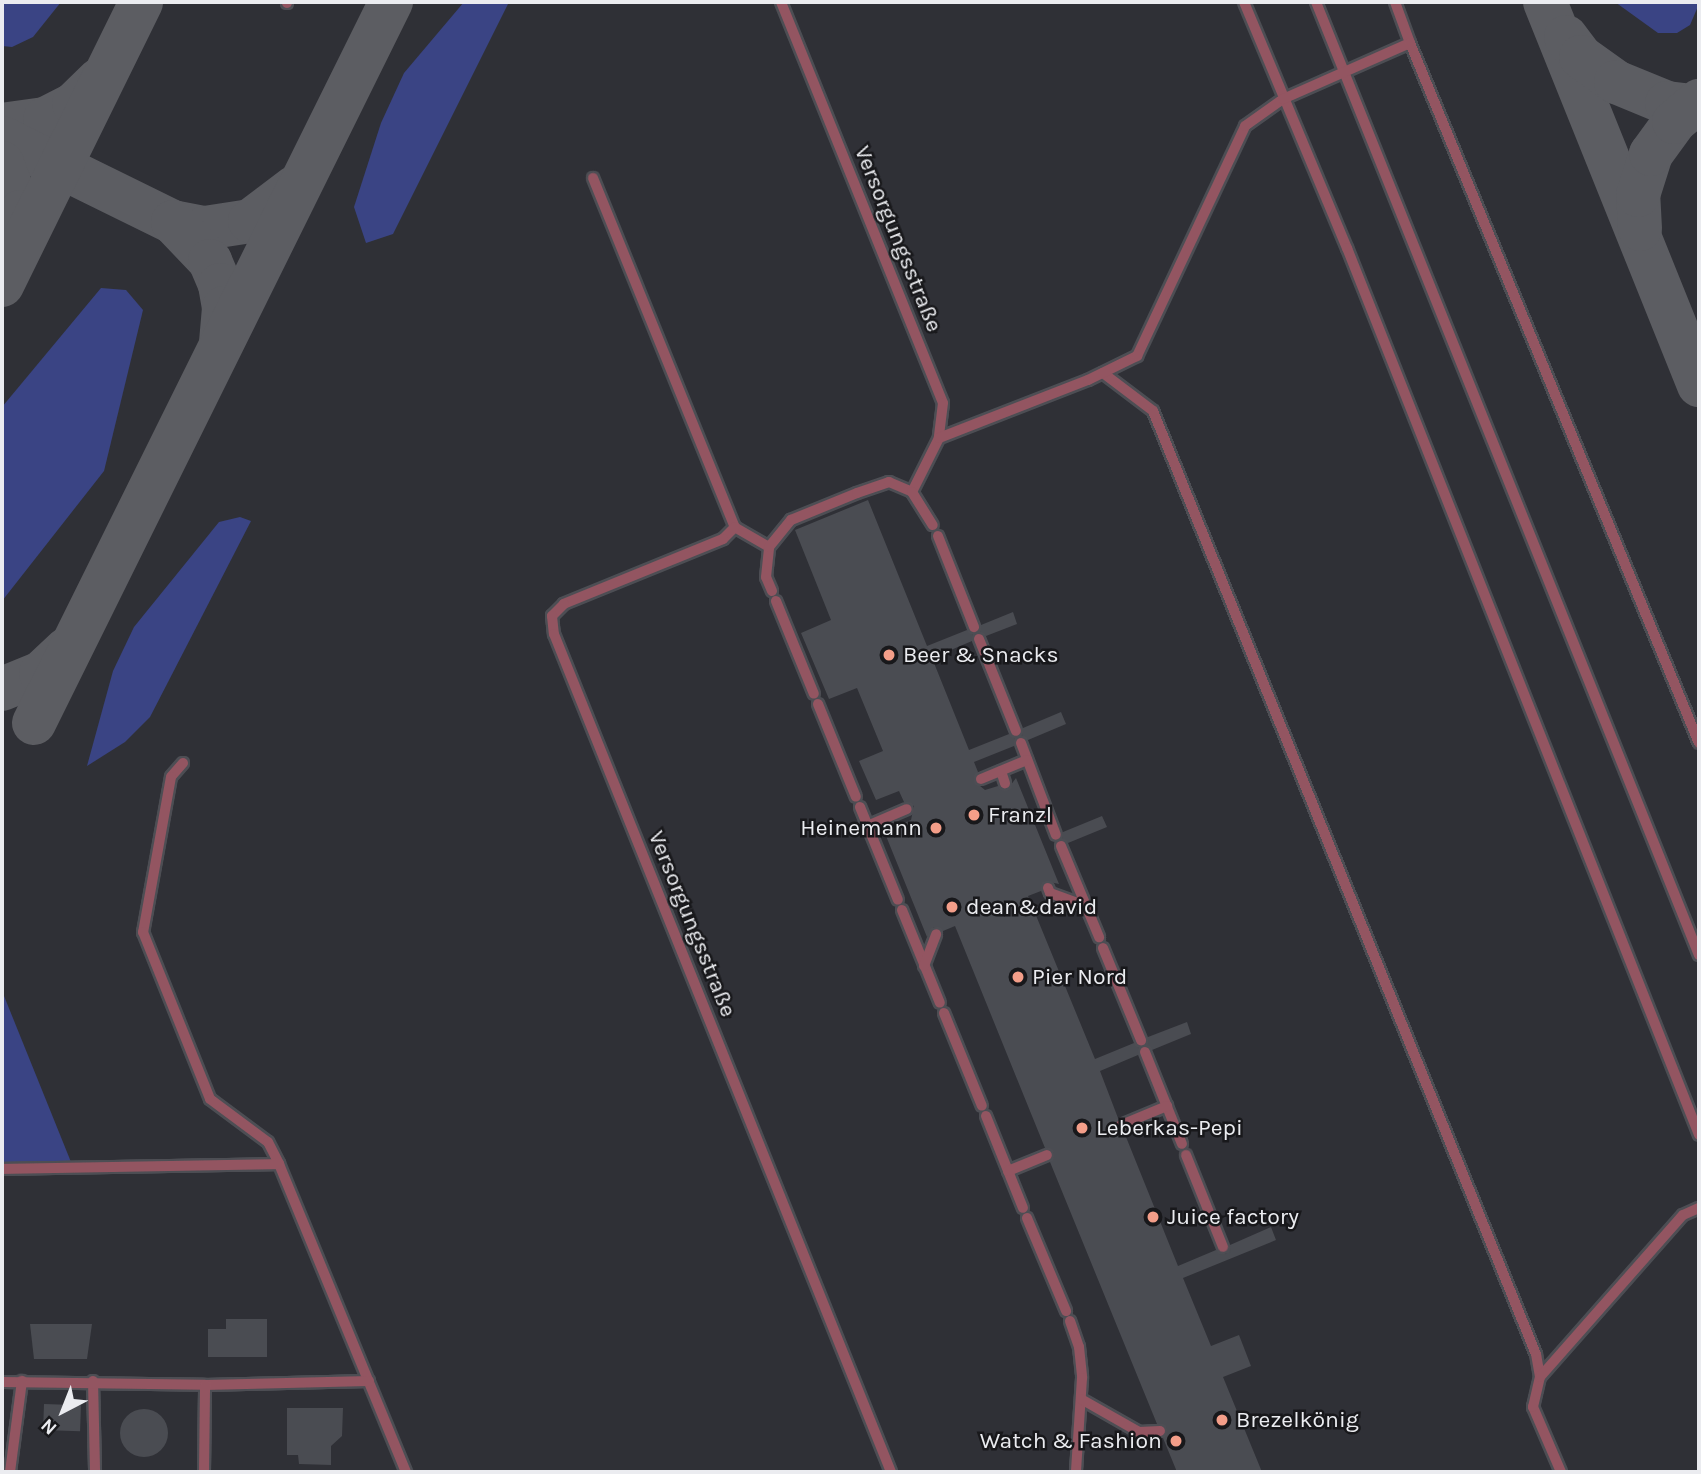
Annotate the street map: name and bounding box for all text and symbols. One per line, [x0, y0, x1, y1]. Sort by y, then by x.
street label: Versorgungsstraße [848, 142, 948, 336]
place label: Beer & Snacks [903, 641, 1059, 669]
marker: Beer & Snacks [881, 647, 897, 663]
place label: Franzl [988, 801, 1052, 829]
marker: Franzl [966, 807, 982, 823]
place label: Heinemann [800, 814, 922, 842]
marker: Heinemann [928, 820, 944, 836]
street label: Versorgungsstraße [642, 827, 742, 1021]
place label: dean&david [966, 893, 1097, 921]
marker: dean&david [944, 899, 960, 915]
place label: Pier Nord [1032, 963, 1127, 991]
marker: Pier Nord [1010, 969, 1026, 985]
place label: Leberkas-Pepi [1096, 1114, 1243, 1142]
marker: Leberkas-Pepi [1074, 1120, 1090, 1136]
place label: Juice factory [1167, 1203, 1299, 1231]
marker: Juice factory [1145, 1209, 1161, 1225]
north arrow [28, 1376, 98, 1446]
place label: Brezelkönig [1236, 1406, 1359, 1434]
marker: Brezelkönig [1214, 1412, 1230, 1428]
text: N [37, 1414, 61, 1439]
place label: Watch & Fashion [980, 1427, 1162, 1455]
marker: Watch & Fashion [1168, 1433, 1184, 1449]

